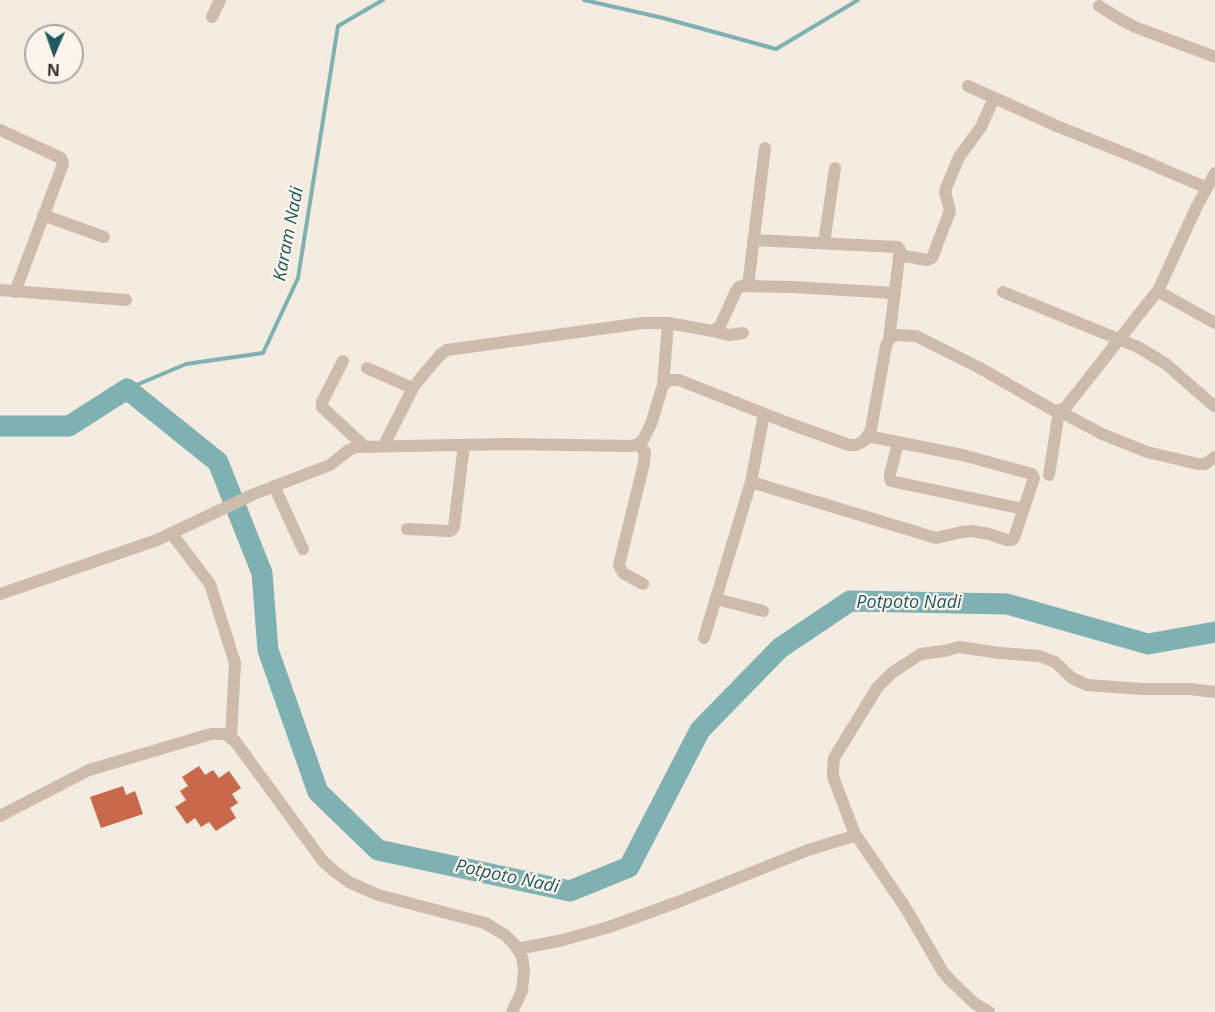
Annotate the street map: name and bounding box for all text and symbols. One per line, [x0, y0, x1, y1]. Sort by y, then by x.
north arrow [24, 24, 84, 84]
text: N [47, 59, 60, 81]
water label: Karam Nadi [269, 185, 309, 283]
water label: Potpoto Nadi [856, 592, 962, 614]
water label: Potpoto Nadi [453, 855, 561, 899]

